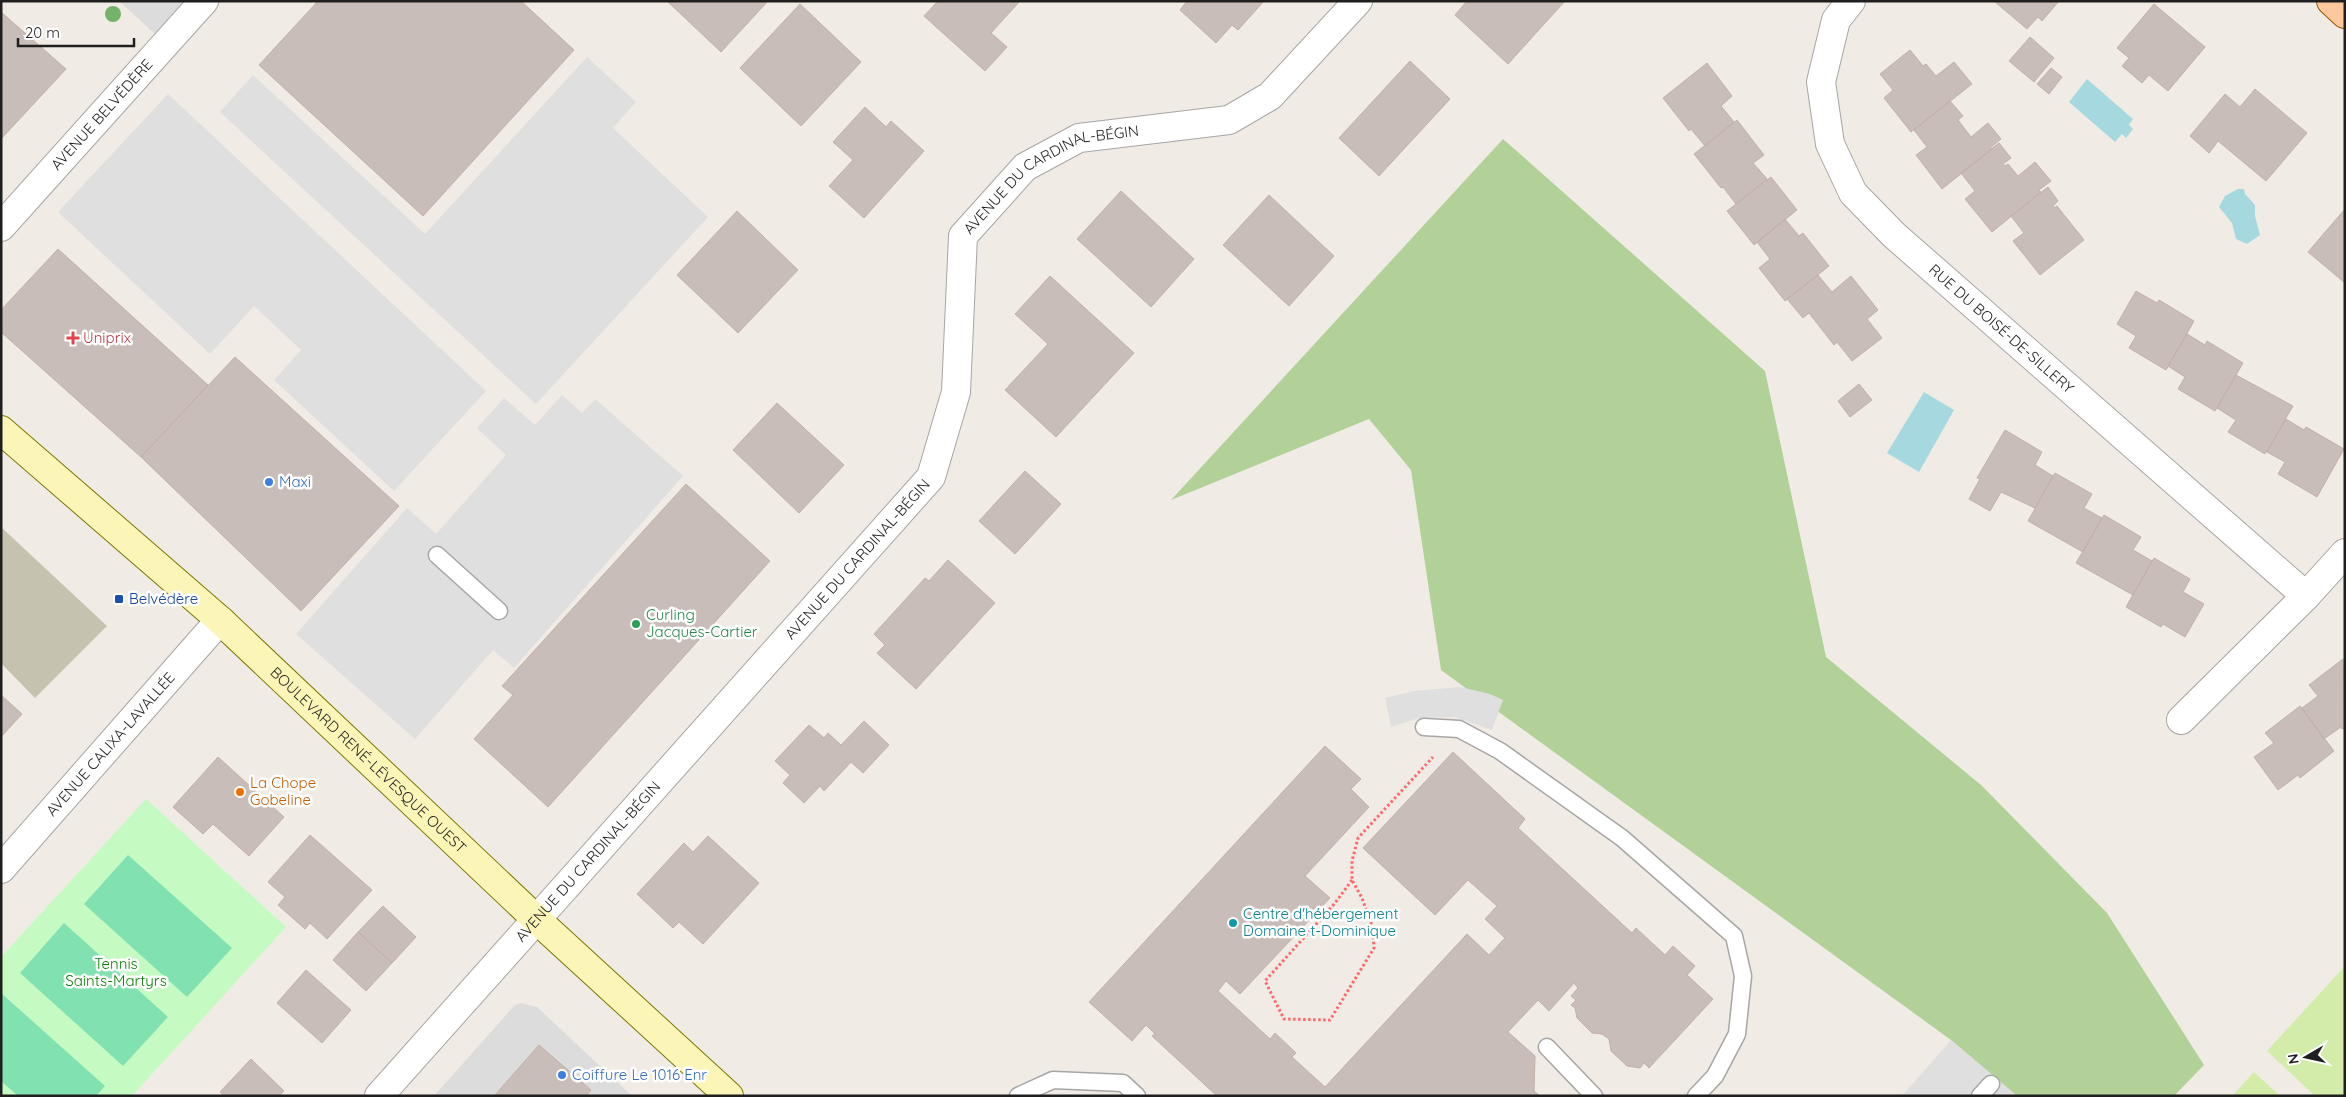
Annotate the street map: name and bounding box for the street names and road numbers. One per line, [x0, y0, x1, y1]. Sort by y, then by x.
street label: AVENUE BELVÉDÈRE [47, 55, 156, 174]
street label: AVENUE DU CARDINAL-BÉGIN [959, 121, 1140, 238]
street label: RUE DU BOISÉ-DE-SILLERY [1925, 260, 2079, 398]
street label: AVENUE DU CARDINAL-BÉGIN [781, 475, 934, 643]
street label: BOULEVARD RENÉ-LÉVESQUE OUEST [266, 663, 471, 857]
street label: AVENUE CALIXA-LAVALLÉE [42, 668, 179, 820]
street label: AVENUE DU CARDINAL-BÉGIN [511, 777, 664, 946]

